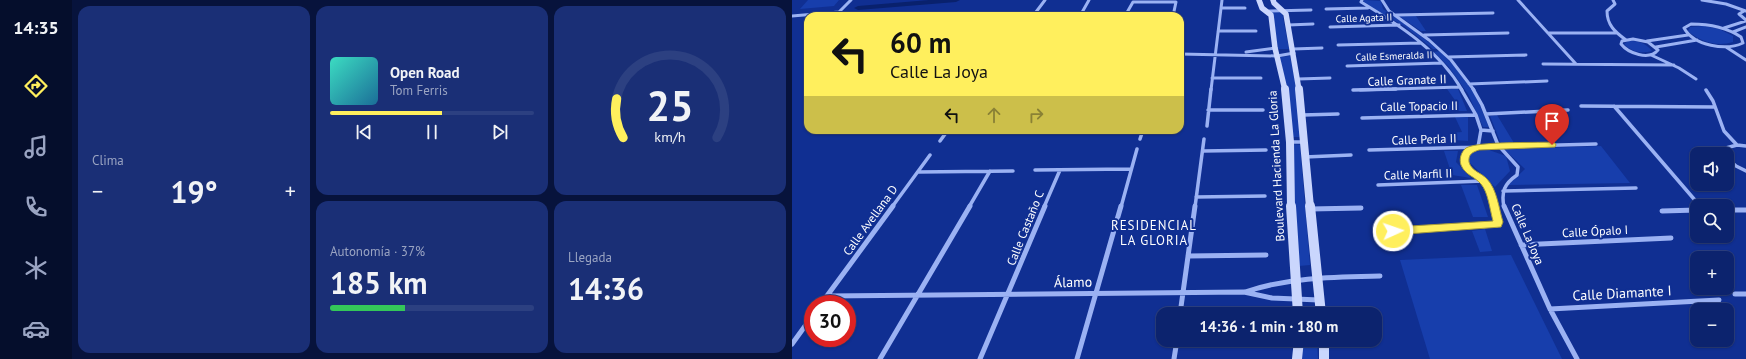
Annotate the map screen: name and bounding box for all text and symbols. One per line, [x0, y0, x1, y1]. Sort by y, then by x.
street label: Calle Agata II [1335, 11, 1393, 25]
text: 14:35 [13, 16, 59, 39]
text: 60 m [890, 24, 951, 61]
icon: left [824, 28, 876, 80]
street label: Calle Esmeralda II [1355, 48, 1433, 64]
text: Calle La Joya [890, 60, 988, 83]
text: Open Road [390, 63, 460, 82]
street label: Calle Granate II [1367, 71, 1447, 89]
icon: directions [22, 72, 50, 100]
text: 25 [646, 79, 694, 132]
text: Tom Ferris [390, 82, 448, 99]
street label: Boulevard Hacienda La Gloria [1265, 90, 1287, 242]
street label: Calle Topacio II [1380, 98, 1458, 114]
icon: left [941, 104, 963, 126]
icon: ahead [983, 104, 1005, 126]
icon: right [1025, 104, 1047, 126]
pin [1535, 104, 1569, 145]
icon: arrive [1541, 110, 1563, 132]
icon: previous [353, 121, 375, 143]
icon: pause [421, 121, 443, 143]
icon: next [489, 121, 511, 143]
text: km/h [654, 127, 686, 146]
street label: Calle Perla II [1391, 130, 1457, 148]
icon: music [22, 133, 50, 161]
map controls [1690, 147, 1734, 347]
button: sound [1690, 147, 1734, 191]
text: Clima [92, 152, 124, 169]
street label: Calle Marfil II [1383, 165, 1453, 183]
text: 19° [170, 172, 218, 211]
text: − [92, 177, 103, 205]
text: + [285, 177, 296, 205]
street label: Calle Avellana D [839, 182, 901, 258]
street label: Calle Castaño C [1003, 188, 1047, 268]
icon: phone [22, 193, 50, 221]
button: search [1690, 199, 1734, 243]
street label: Calle La Joya [1508, 201, 1548, 267]
position arrow [1372, 210, 1414, 252]
district label: RESIDENCIAL LA GLORIA [1111, 217, 1197, 249]
street label: Calle Ópalo I [1562, 222, 1628, 240]
text: Autonomía · 37% [330, 243, 425, 260]
text: Llegada [568, 249, 612, 266]
button: + [1690, 251, 1734, 295]
icon: climate [22, 254, 50, 282]
text: 185 km [330, 263, 428, 302]
text: 14:36 [568, 269, 644, 308]
street label: Álamo [1054, 273, 1092, 291]
street label: Calle Diamante I [1572, 281, 1672, 305]
speed limit sign: 30 [804, 295, 856, 347]
button: − [1690, 303, 1734, 347]
icon: car [22, 315, 50, 343]
text: 14:36 · 1 min · 180 m [1200, 317, 1338, 336]

